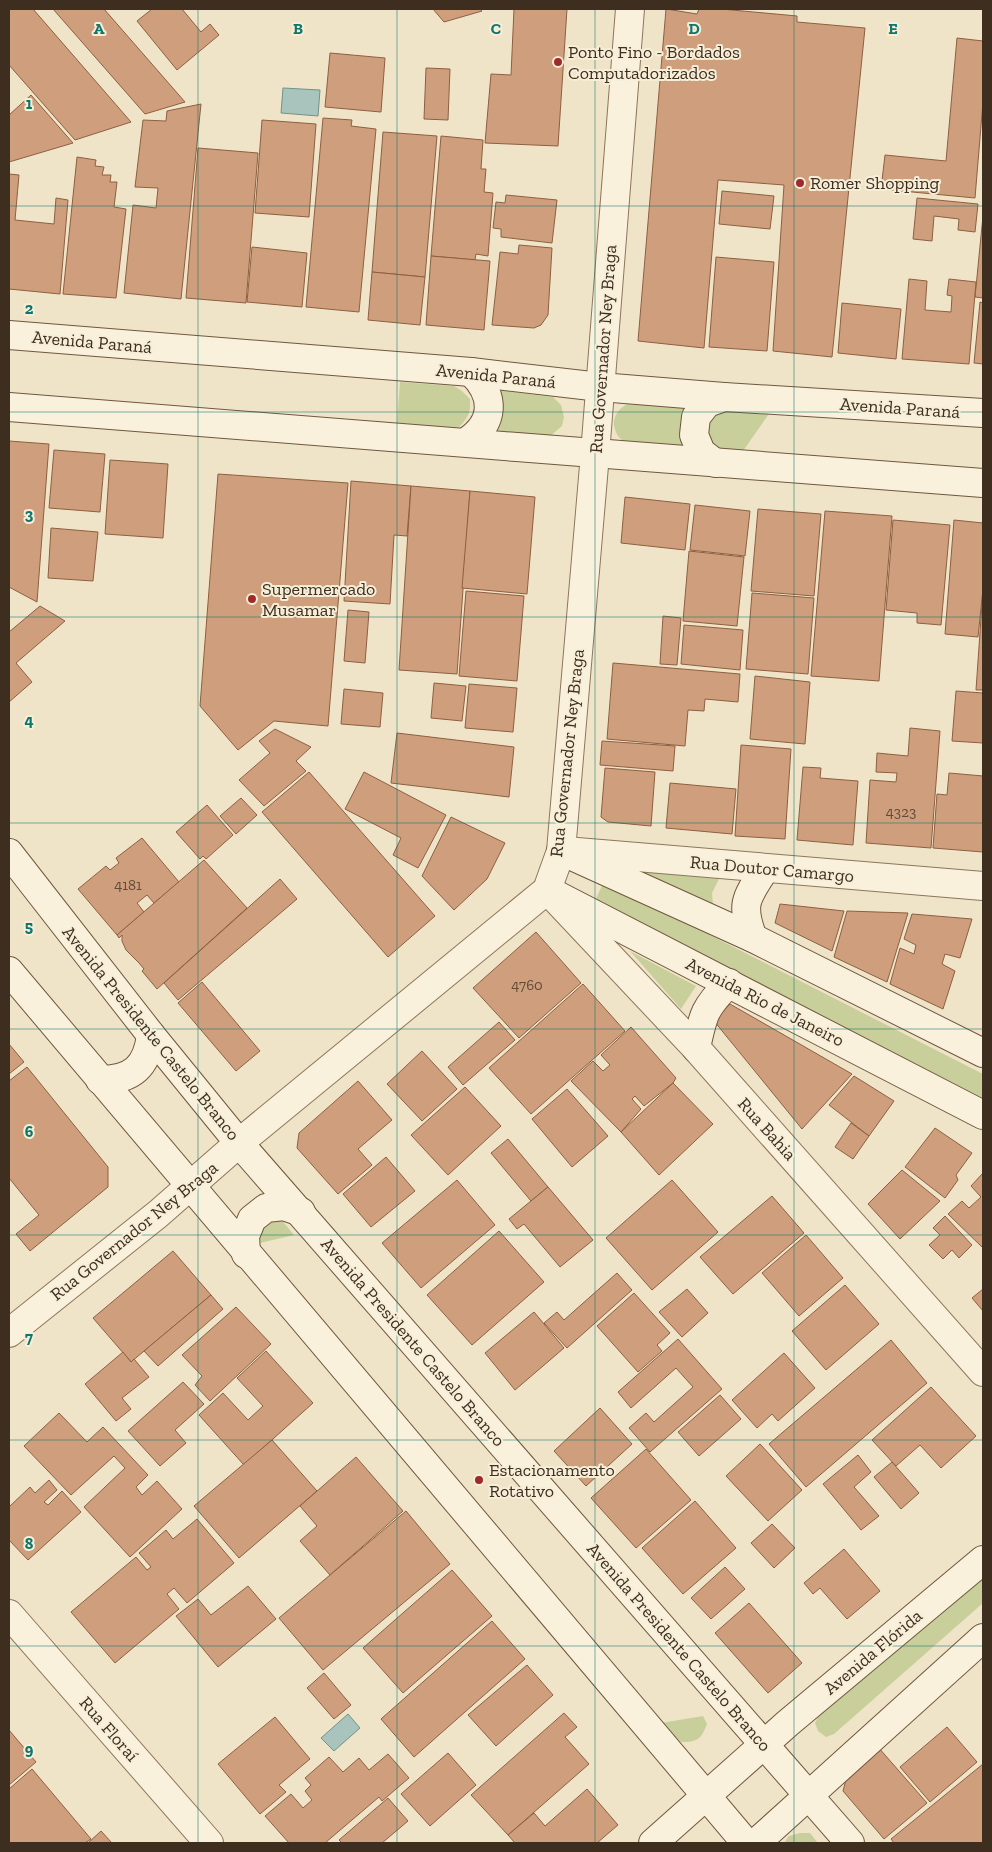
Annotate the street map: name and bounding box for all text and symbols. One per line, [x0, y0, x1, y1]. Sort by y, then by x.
text: A [94, 19, 105, 38]
text: B [293, 19, 303, 38]
text: C [491, 19, 501, 38]
text: D [688, 19, 700, 38]
text: E [888, 19, 898, 38]
place label: Ponto Fino - Bordados Computadorizados [568, 41, 740, 84]
marker: Ponto Fino - Bordados Computadorizados [552, 56, 564, 68]
text: 1 [26, 94, 33, 113]
place label: Romer Shopping [810, 172, 940, 194]
marker: Romer Shopping [794, 177, 806, 189]
street label: Rua Governador Ney Braga [585, 244, 621, 454]
text: 2 [25, 299, 34, 318]
street label: Avenida Paraná [31, 326, 153, 358]
street label: Avenida Paraná [435, 359, 557, 393]
street label: Avenida Paraná [839, 393, 961, 423]
text: 3 [25, 505, 34, 524]
place label: Supermercado Musamar [262, 578, 375, 621]
marker: Supermercado Musamar [246, 593, 258, 605]
street label: Rua Governador Ney Braga [545, 647, 589, 858]
text: 4 [24, 711, 34, 730]
house number: 4323 [886, 803, 916, 821]
street label: Rua Doutor Camargo [689, 851, 855, 887]
house number: 4181 [114, 876, 142, 894]
text: 5 [25, 917, 33, 936]
street label: Avenida Presidente Castelo Branco [58, 921, 244, 1145]
street label: Avenida Rio de Janeiro [682, 953, 848, 1051]
house number: 4760 [511, 976, 543, 994]
street label: Rua Bahia [733, 1093, 801, 1165]
text: 6 [25, 1122, 34, 1141]
street label: Rua Governador Ney Braga [46, 1156, 222, 1305]
street label: Avenida Presidente Castelo Branco [316, 1233, 510, 1451]
text: 7 [25, 1328, 33, 1347]
place label: Estacionamento Rotativo [489, 1459, 615, 1502]
marker: Estacionamento Rotativo [473, 1474, 485, 1486]
text: 8 [25, 1534, 34, 1553]
street label: Avenida Presidente Castelo Branco [582, 1538, 776, 1756]
street label: Avenida Flórida [819, 1604, 927, 1699]
street label: Rua Floraí [75, 1692, 143, 1766]
text: 9 [25, 1740, 34, 1759]

